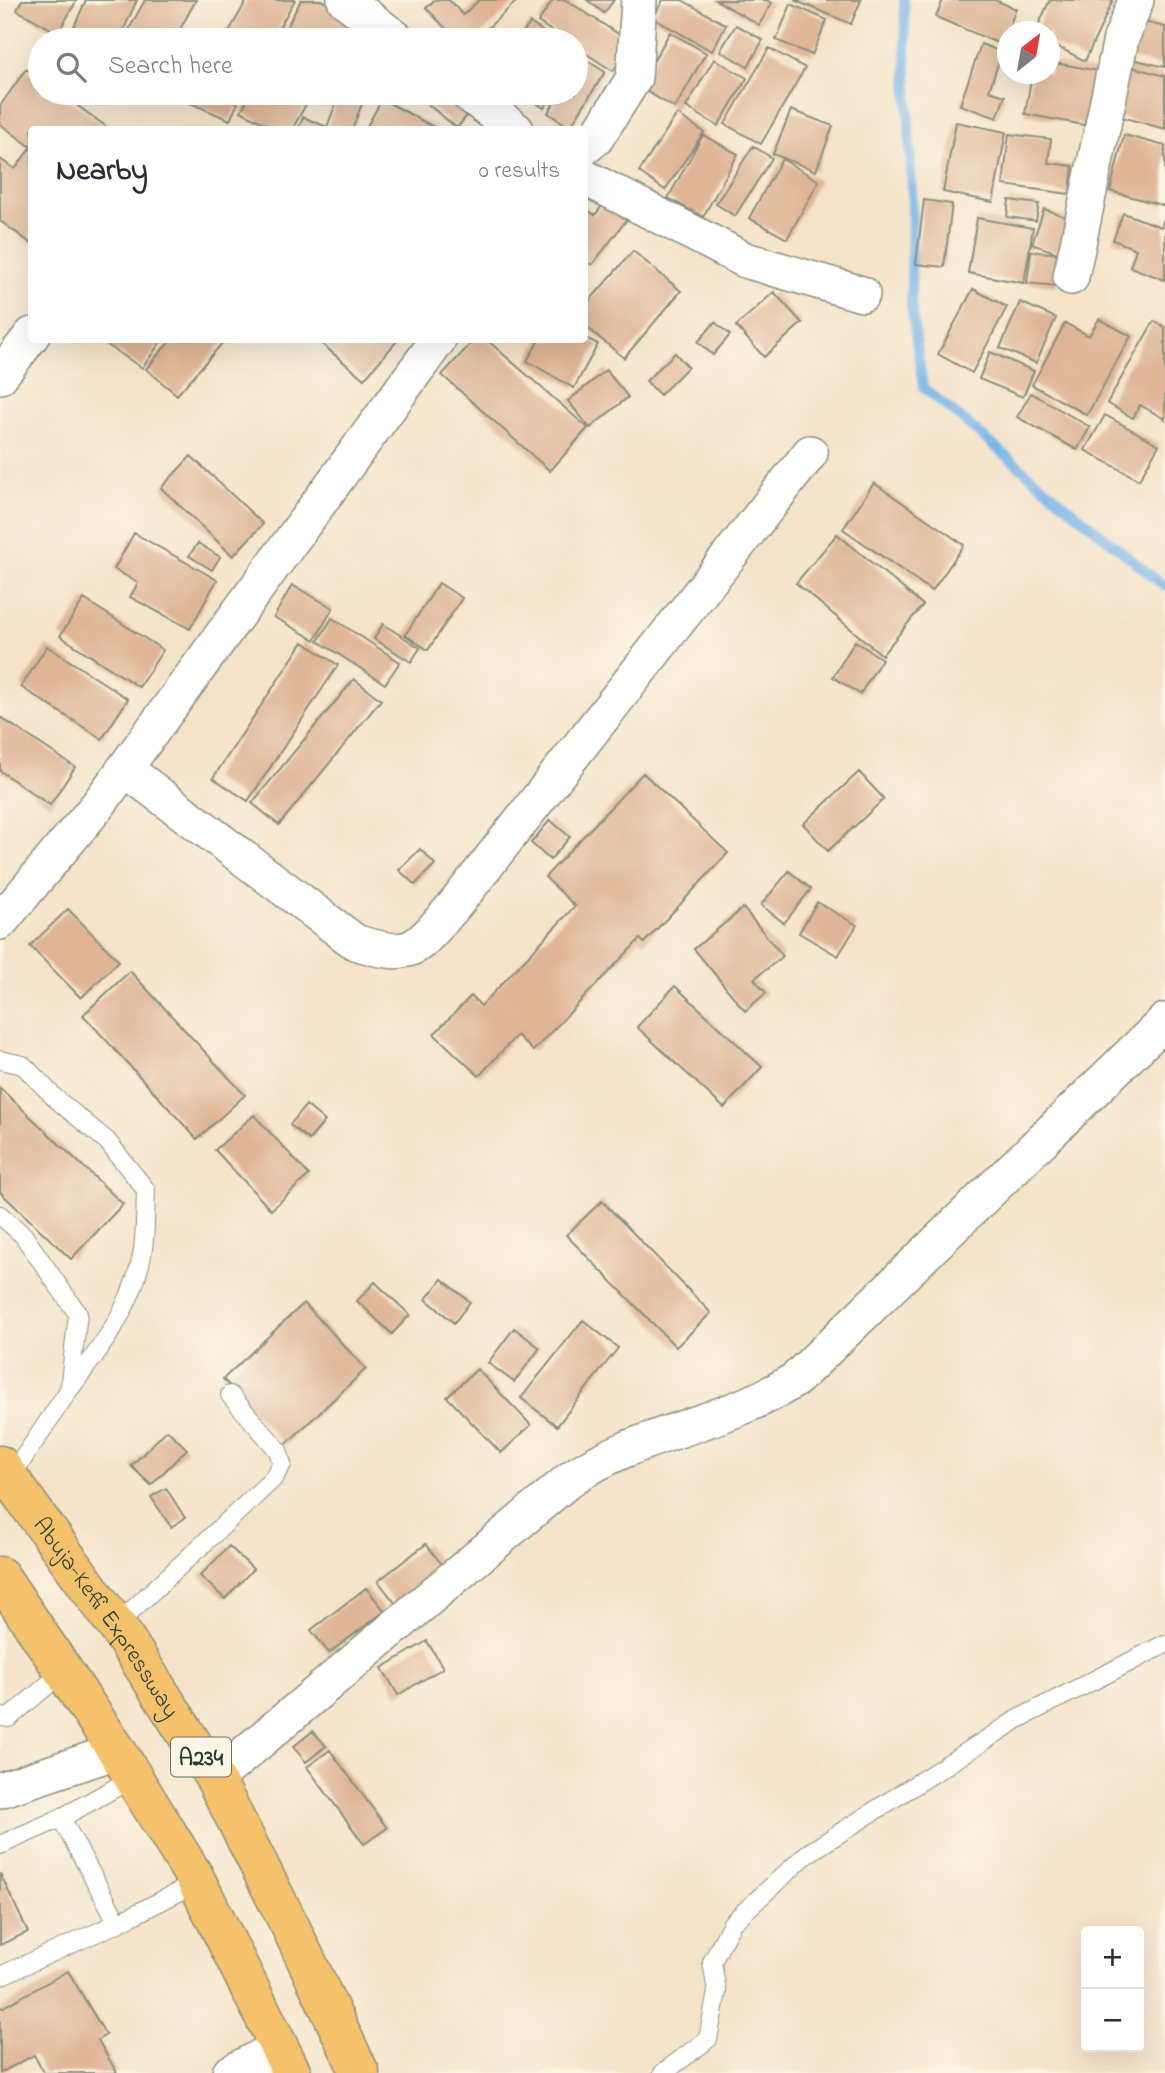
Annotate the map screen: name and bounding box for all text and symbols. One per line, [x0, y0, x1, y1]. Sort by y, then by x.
north arrow [997, 21, 1060, 84]
search box [28, 28, 588, 105]
icon: search [52, 48, 90, 86]
text: Search here [108, 48, 233, 86]
text: Nearby [56, 150, 148, 194]
text: 0 results [479, 155, 560, 188]
street label: Abuja-Keffi Expressway [23, 1511, 187, 1726]
road number: A234 [171, 1738, 231, 1776]
map controls [1081, 1926, 1144, 2052]
button: + [1081, 1926, 1144, 1989]
button: − [1081, 1989, 1144, 2052]

